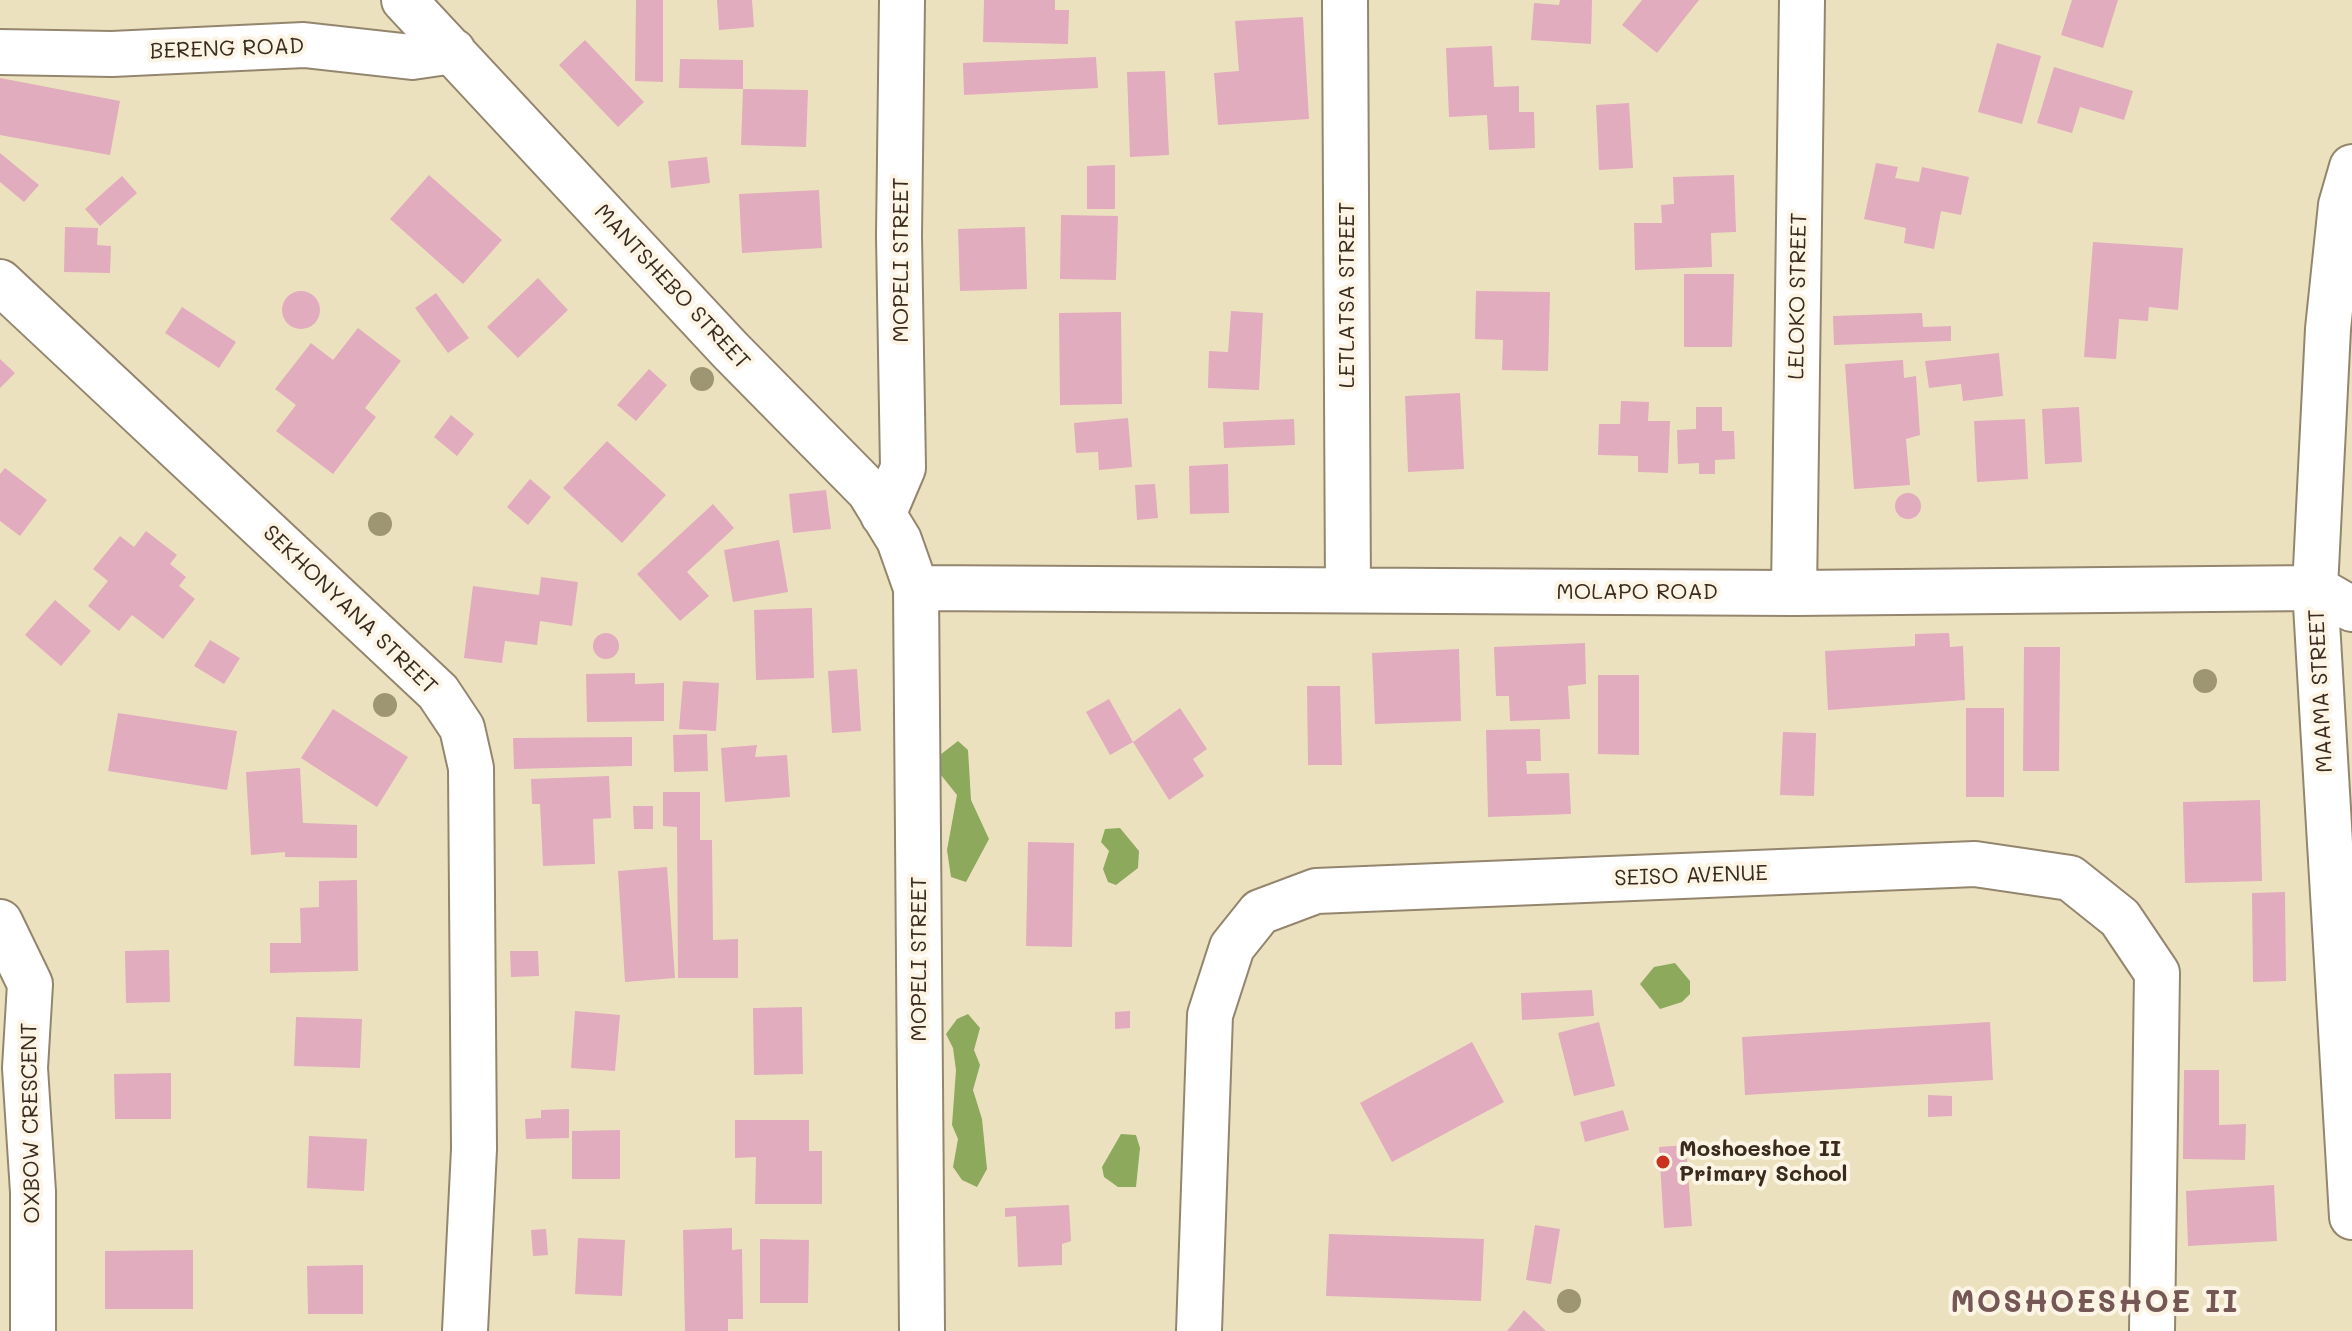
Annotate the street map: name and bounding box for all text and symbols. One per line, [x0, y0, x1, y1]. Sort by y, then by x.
street label: BERENG ROAD [149, 33, 305, 65]
street label: MOPELI STREET [888, 177, 914, 343]
street label: MANTSHEBO STREET [589, 199, 755, 375]
street label: LETLATSA STREET [1334, 202, 1360, 388]
street label: LELOKO STREET [1783, 212, 1813, 380]
street label: SEKHONYANA STREET [257, 520, 443, 700]
street label: MOLAPO ROAD [1556, 579, 1718, 605]
street label: MAAMA STREET [2304, 608, 2338, 774]
street label: SEISO AVENUE [1614, 860, 1768, 892]
street label: MOPELI STREET [906, 876, 932, 1042]
street label: OXBOW CRESCENT [16, 1022, 46, 1224]
place label: Moshoeshoe II Primary School [1679, 1136, 1848, 1188]
marker: Moshoeshoe II Primary School [1654, 1153, 1672, 1171]
district label: MOSHOESHOE II [1950, 1285, 2240, 1321]

